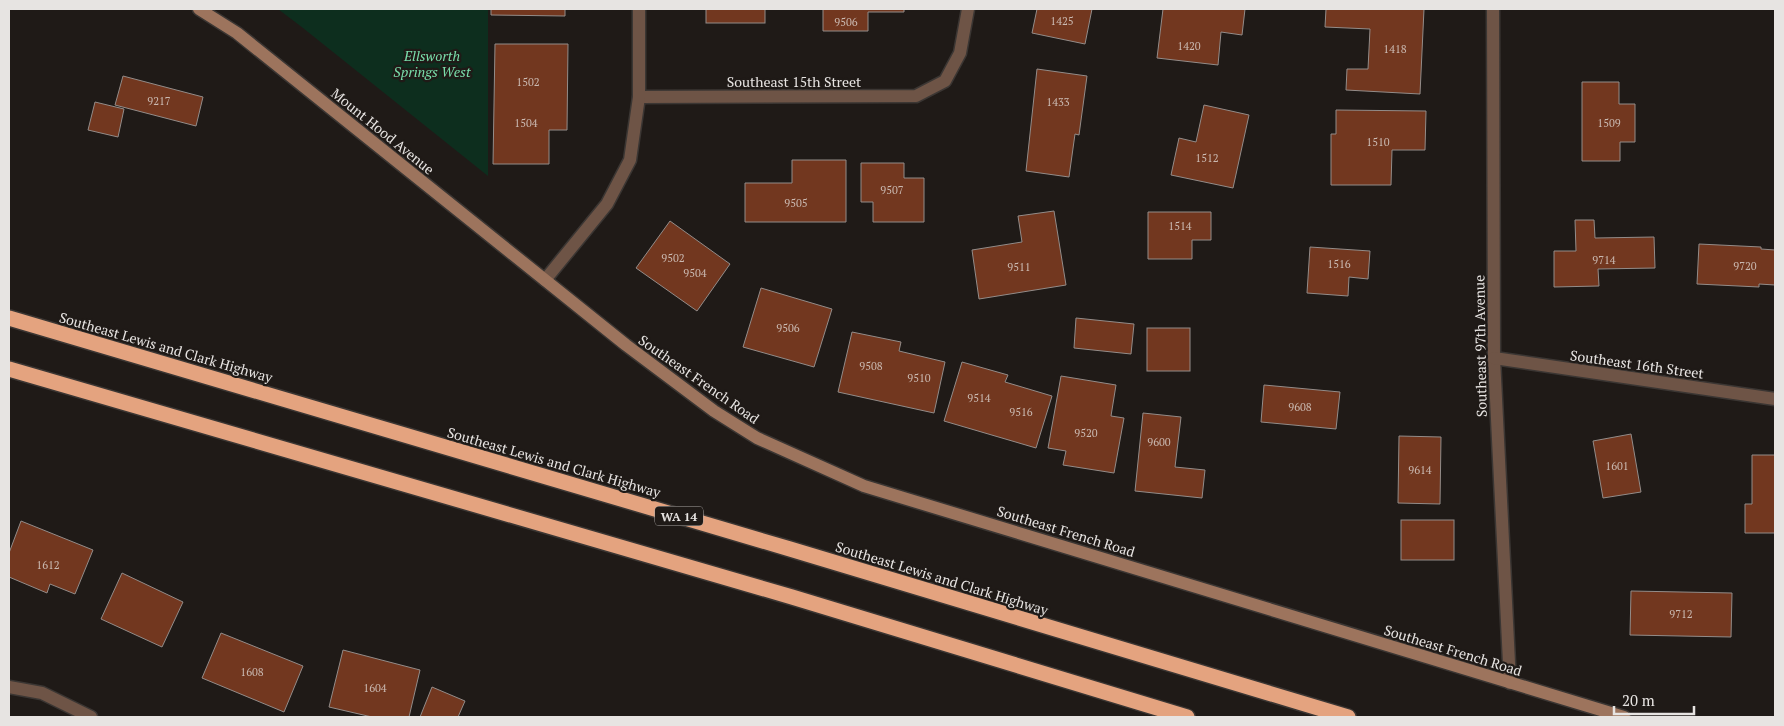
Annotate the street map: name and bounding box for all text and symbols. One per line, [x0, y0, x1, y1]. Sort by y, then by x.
house number: 1425 [1050, 14, 1074, 28]
house number: 9506 [834, 15, 858, 29]
house number: 1420 [1177, 39, 1201, 53]
house number: 1418 [1383, 42, 1407, 56]
park label: Ellsworth Springs West [393, 46, 471, 81]
street label: Southeast 15th Street [727, 72, 862, 91]
house number: 1502 [516, 75, 540, 89]
street label: Mount Hood Avenue [328, 84, 438, 178]
house number: 9217 [147, 94, 171, 108]
house number: 1433 [1046, 95, 1070, 109]
house number: 1504 [514, 116, 538, 130]
house number: 1509 [1597, 116, 1621, 130]
house number: 1510 [1366, 135, 1390, 149]
house number: 1512 [1195, 151, 1219, 165]
house number: 9507 [880, 183, 904, 197]
house number: 9505 [784, 196, 808, 210]
house number: 1514 [1168, 219, 1192, 233]
house number: 9502 [661, 251, 685, 265]
house number: 9714 [1592, 253, 1616, 267]
house number: 1516 [1327, 257, 1351, 271]
house number: 9720 [1733, 259, 1757, 273]
house number: 9511 [1007, 260, 1031, 274]
house number: 9504 [683, 266, 707, 280]
street label: Southeast 97th Avenue [1469, 275, 1491, 417]
street label: Southeast Lewis and Clark Highway [57, 307, 276, 387]
house number: 9506 [776, 321, 800, 335]
street label: Southeast French Road [635, 330, 763, 428]
street label: Southeast 16th Street [1569, 345, 1706, 383]
house number: 9508 [859, 359, 883, 373]
house number: 9510 [907, 371, 931, 385]
house number: 9514 [967, 391, 991, 405]
house number: 9608 [1288, 400, 1312, 414]
house number: 9516 [1009, 405, 1033, 419]
street label: Southeast Lewis and Clark Highway [445, 422, 664, 502]
house number: 9520 [1074, 426, 1098, 440]
house number: 9600 [1147, 435, 1171, 449]
house number: 1601 [1605, 459, 1629, 473]
house number: 9614 [1408, 463, 1432, 477]
street label: Southeast French Road [995, 501, 1137, 561]
road number: WA 14 [655, 506, 703, 526]
street label: Southeast Lewis and Clark Highway [833, 537, 1051, 620]
house number: 1612 [36, 558, 60, 572]
house number: 9712 [1669, 607, 1693, 621]
street label: Southeast French Road [1382, 620, 1524, 680]
house number: 1608 [240, 665, 264, 679]
house number: 1604 [363, 681, 387, 695]
scale bar [1614, 684, 1694, 716]
text: 20 m [1622, 690, 1655, 710]

